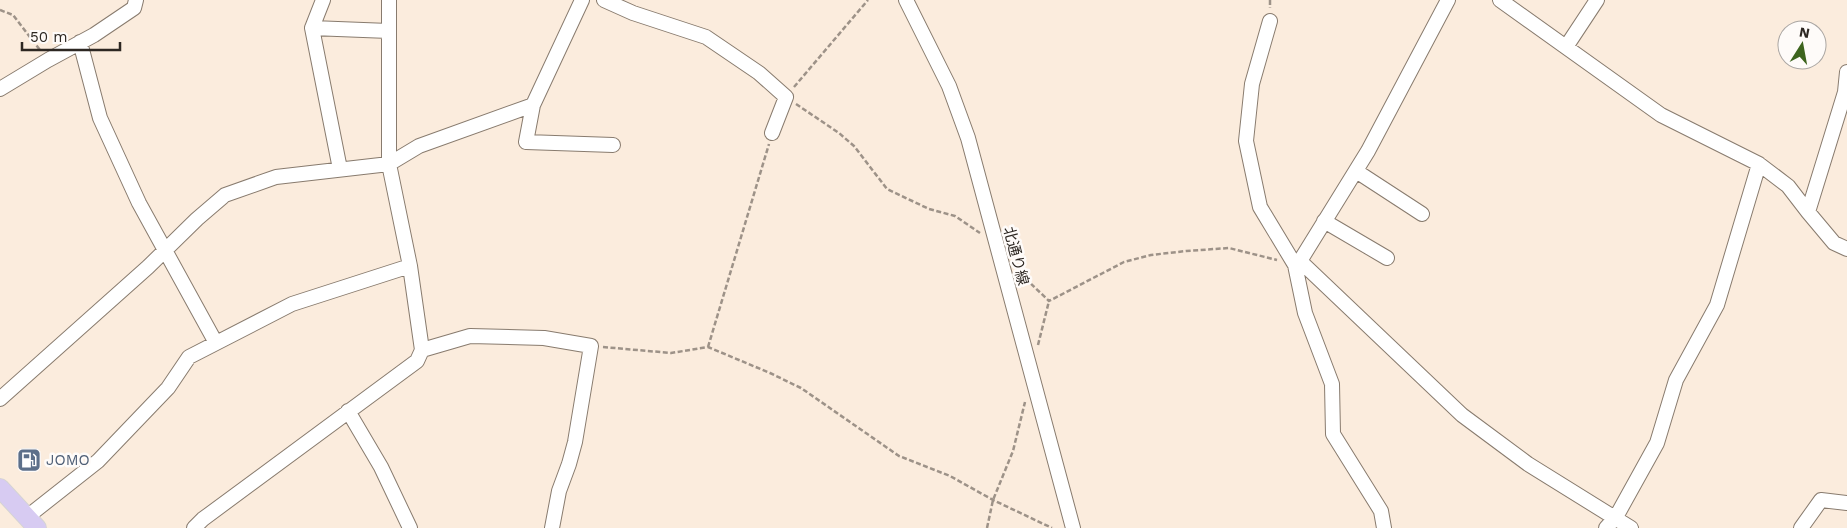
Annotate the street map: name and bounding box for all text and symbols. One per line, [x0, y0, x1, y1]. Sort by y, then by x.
scale bar [22, 20, 120, 52]
north arrow [1777, 20, 1827, 70]
text: N [1798, 23, 1811, 41]
text: 50 m [30, 28, 67, 46]
street label: 北通り線 [1000, 225, 1032, 287]
fuel station icon: JOMO [16, 447, 42, 473]
place label: JOMO [46, 451, 90, 469]

